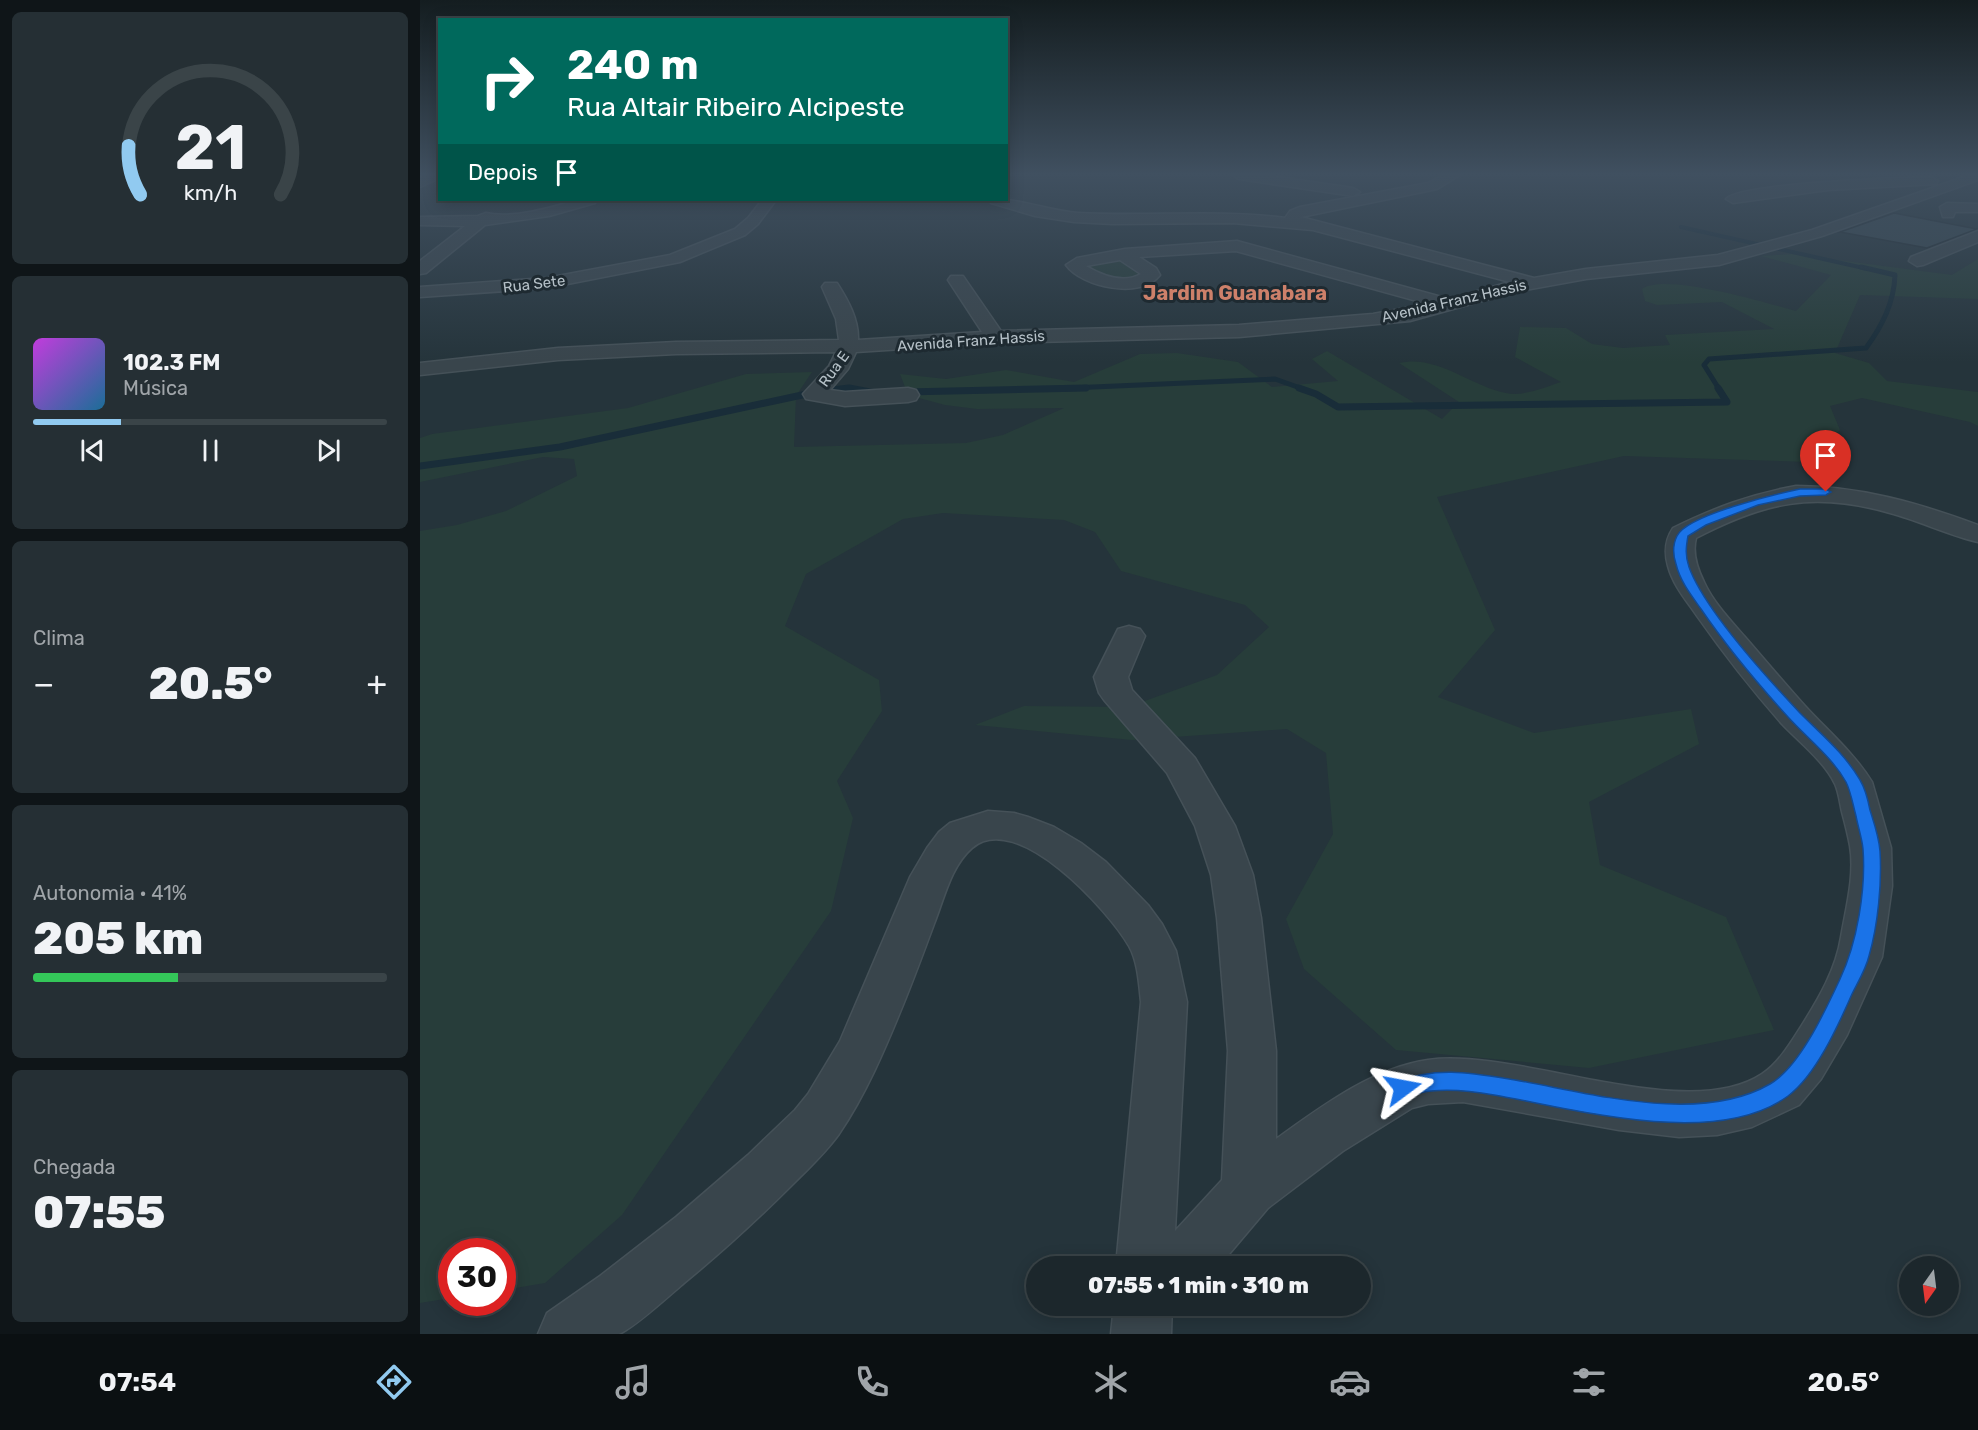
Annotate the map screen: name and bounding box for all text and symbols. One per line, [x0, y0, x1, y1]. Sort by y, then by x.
text: 240 m [567, 40, 699, 90]
icon: right [468, 42, 546, 120]
text: Rua Altair Ribeiro Alcipeste [567, 91, 905, 123]
text: 21 [174, 111, 246, 185]
icon: arrive [550, 156, 583, 189]
text: Depois [468, 159, 538, 186]
text: km/h [183, 181, 237, 206]
street label: Rua Sete [502, 271, 566, 297]
street label: Avenida Franz Hassis [1380, 276, 1528, 326]
district label: Jardim Guanabara [1143, 281, 1327, 305]
street label: Avenida Franz Hassis [897, 327, 1046, 355]
street label: Rua E [815, 348, 853, 390]
text: 102.3 FM [123, 349, 220, 376]
text: Música [123, 376, 188, 400]
pin [1800, 430, 1851, 492]
icon: previous [76, 434, 109, 467]
icon: pause [194, 434, 227, 467]
icon: next [312, 434, 345, 467]
icon: arrive [1809, 439, 1842, 472]
text: Clima [33, 626, 85, 650]
text: 20.5° [148, 657, 273, 710]
text: − [33, 664, 54, 703]
text: + [366, 664, 387, 703]
text: Autonomia · 41% [33, 881, 187, 905]
text: 205 km [33, 912, 203, 965]
position arrow [1371, 1056, 1435, 1120]
text: Chegada [33, 1155, 116, 1179]
text: 07:55 [33, 1186, 165, 1239]
speed limit sign: 30 [438, 1238, 516, 1316]
north arrow [1899, 1256, 1959, 1316]
map controls [1899, 1256, 1959, 1316]
text: 07:55 · 1 min · 310 m [1088, 1272, 1309, 1299]
icon: directions [373, 1361, 415, 1403]
icon: music [612, 1361, 654, 1403]
icon: phone [851, 1361, 893, 1403]
icon: climate [1090, 1361, 1132, 1403]
icon: car [1329, 1361, 1371, 1403]
icon: filters [1568, 1361, 1610, 1403]
text: 07:54 [99, 1366, 176, 1398]
text: 20.5° [1807, 1366, 1879, 1398]

